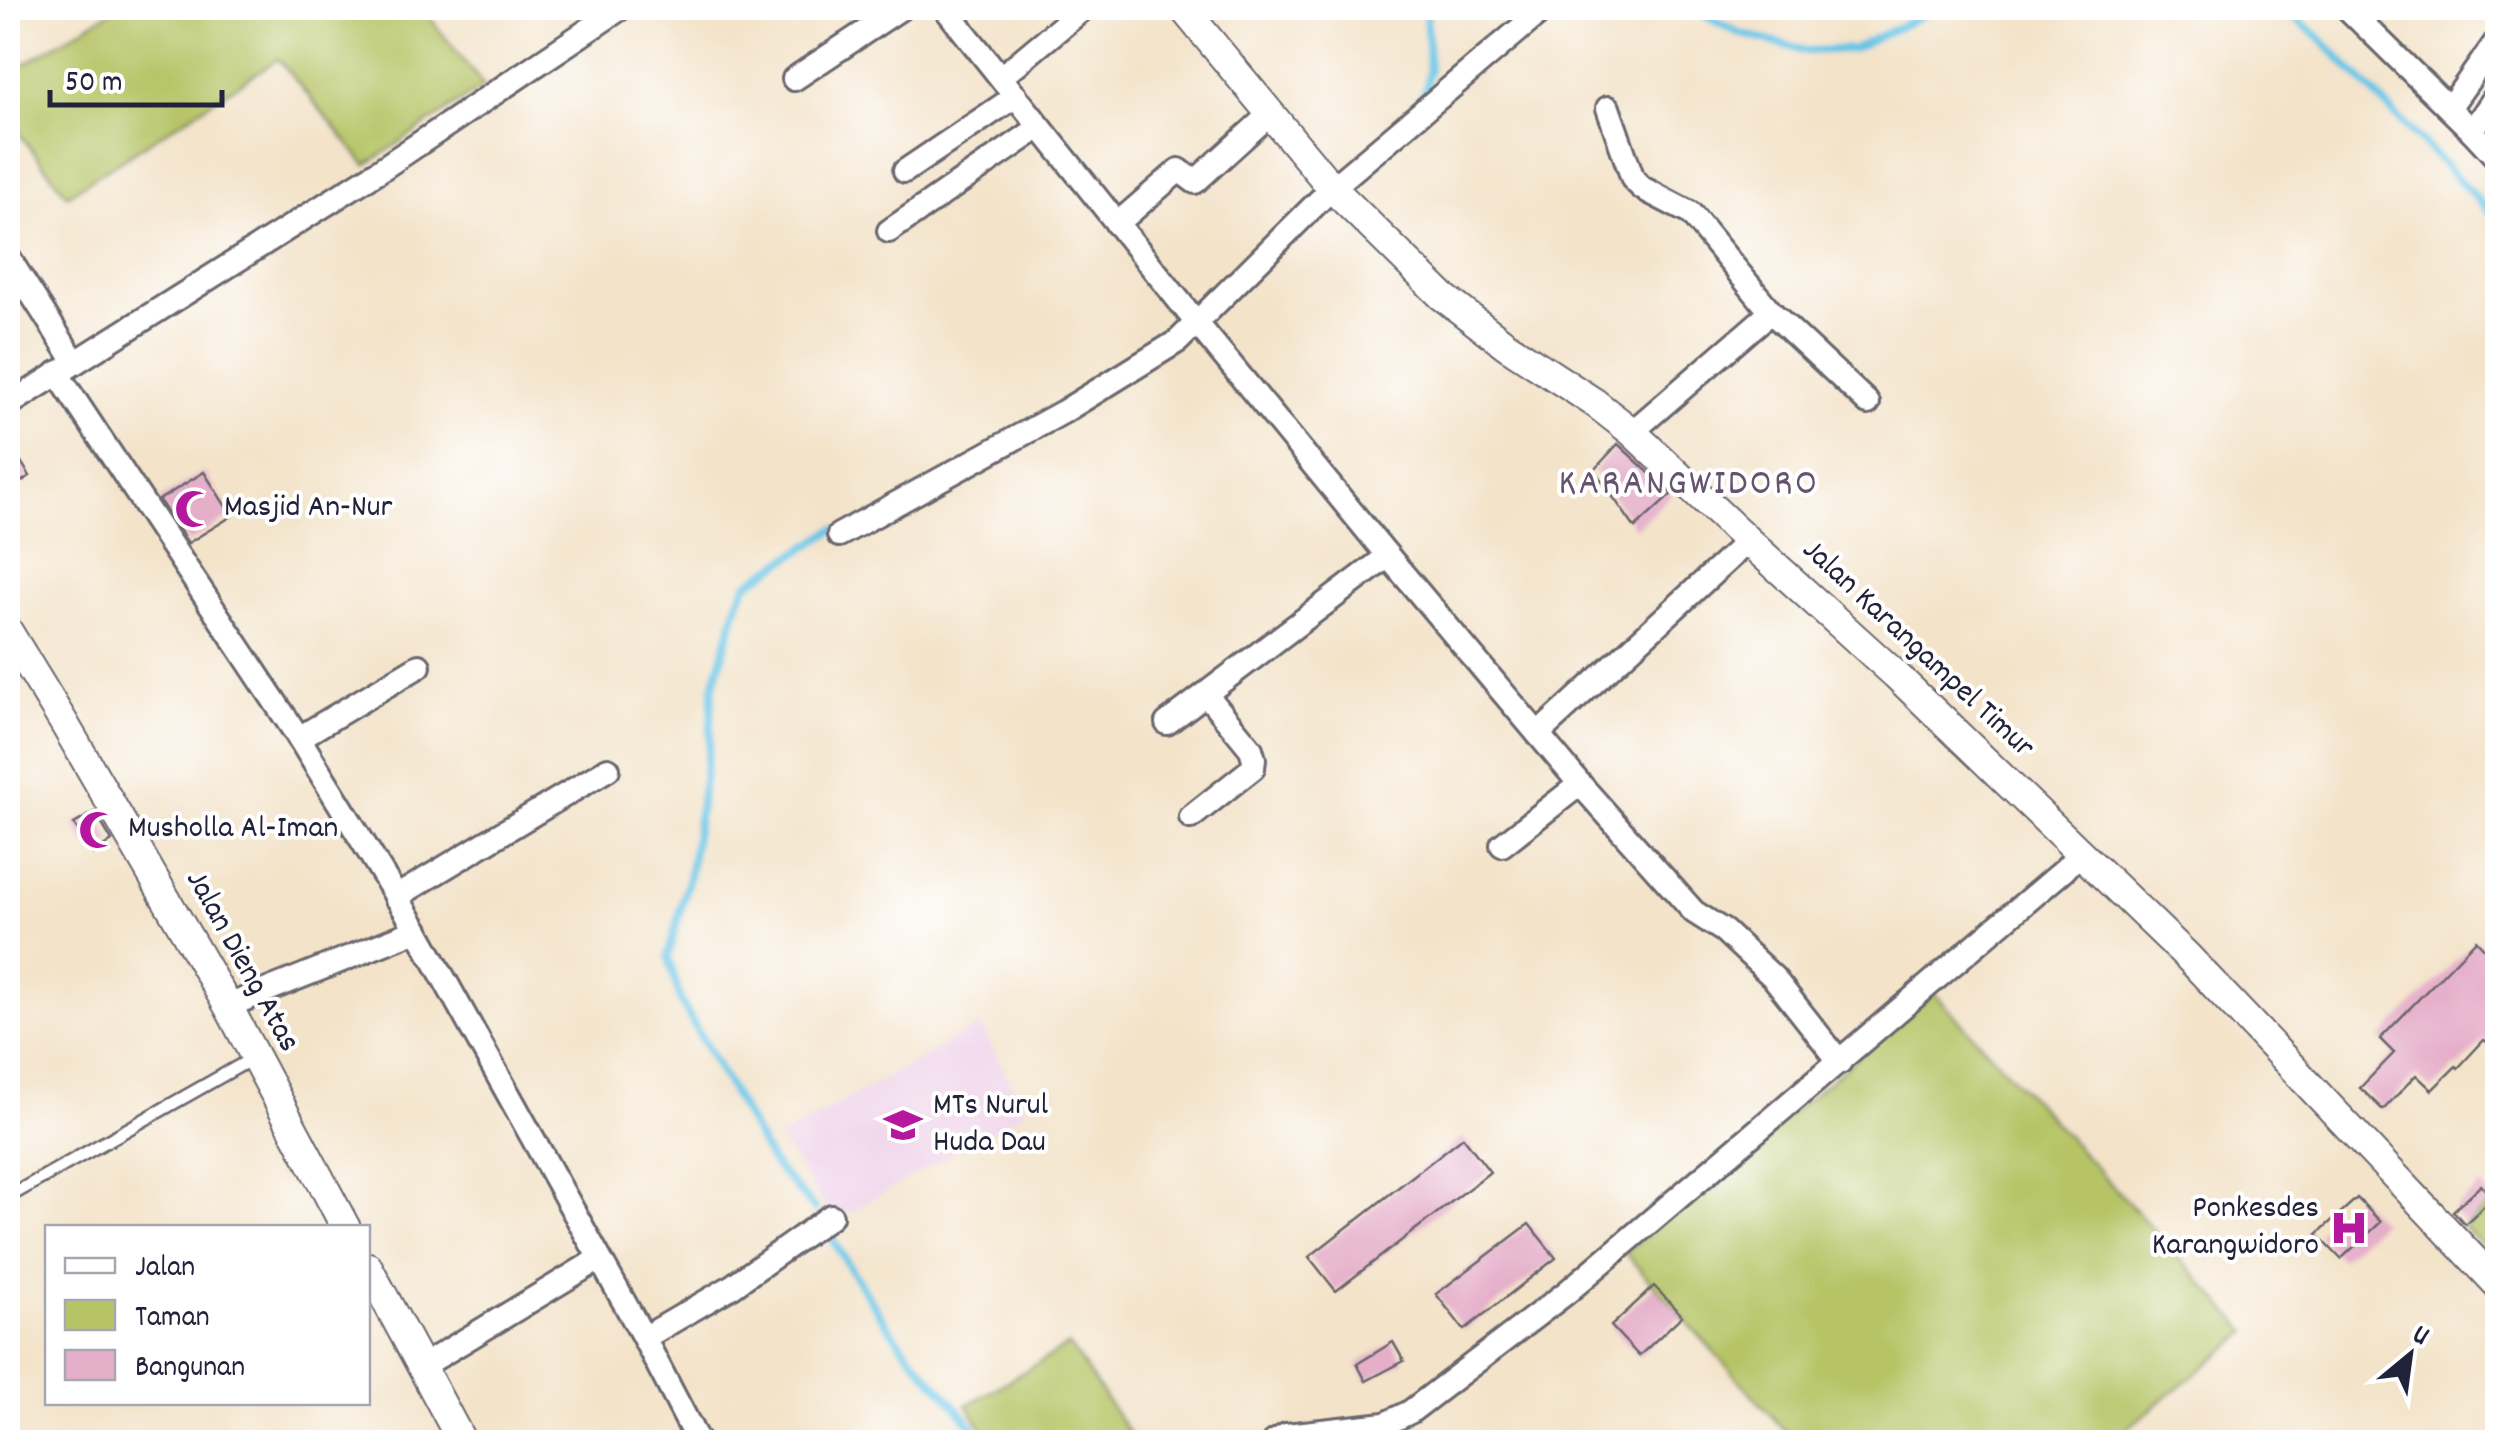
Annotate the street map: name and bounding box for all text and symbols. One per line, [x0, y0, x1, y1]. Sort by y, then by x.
scale bar [50, 45, 222, 107]
text: 50 m [65, 63, 123, 106]
district label: KARANGWIDORO [1559, 458, 1819, 513]
place label: Masjid An-Nur [224, 486, 393, 532]
mosque icon: Masjid An-Nur [173, 488, 215, 530]
street label: Jalan Karangampel Timur [1790, 530, 2044, 771]
place label: Musholla Al-Iman [128, 807, 338, 853]
mosque icon: Musholla Al-Iman [77, 809, 119, 851]
street label: Jalan Dieng Atas [172, 863, 310, 1061]
place label: MTs Nurul Huda Dau [933, 1084, 1049, 1167]
school or university icon: MTs Nurul Huda Dau [882, 1104, 924, 1146]
place label: Ponkesdes Karangwidoro [2152, 1187, 2319, 1270]
hospital icon: Ponkesdes Karangwidoro [2328, 1207, 2370, 1249]
legend [45, 1225, 370, 1405]
text: Jalan [135, 1248, 195, 1291]
text: Taman [135, 1298, 210, 1341]
north arrow [2360, 1305, 2460, 1405]
text: U [2404, 1317, 2435, 1358]
text: Bangunan [135, 1348, 245, 1391]

